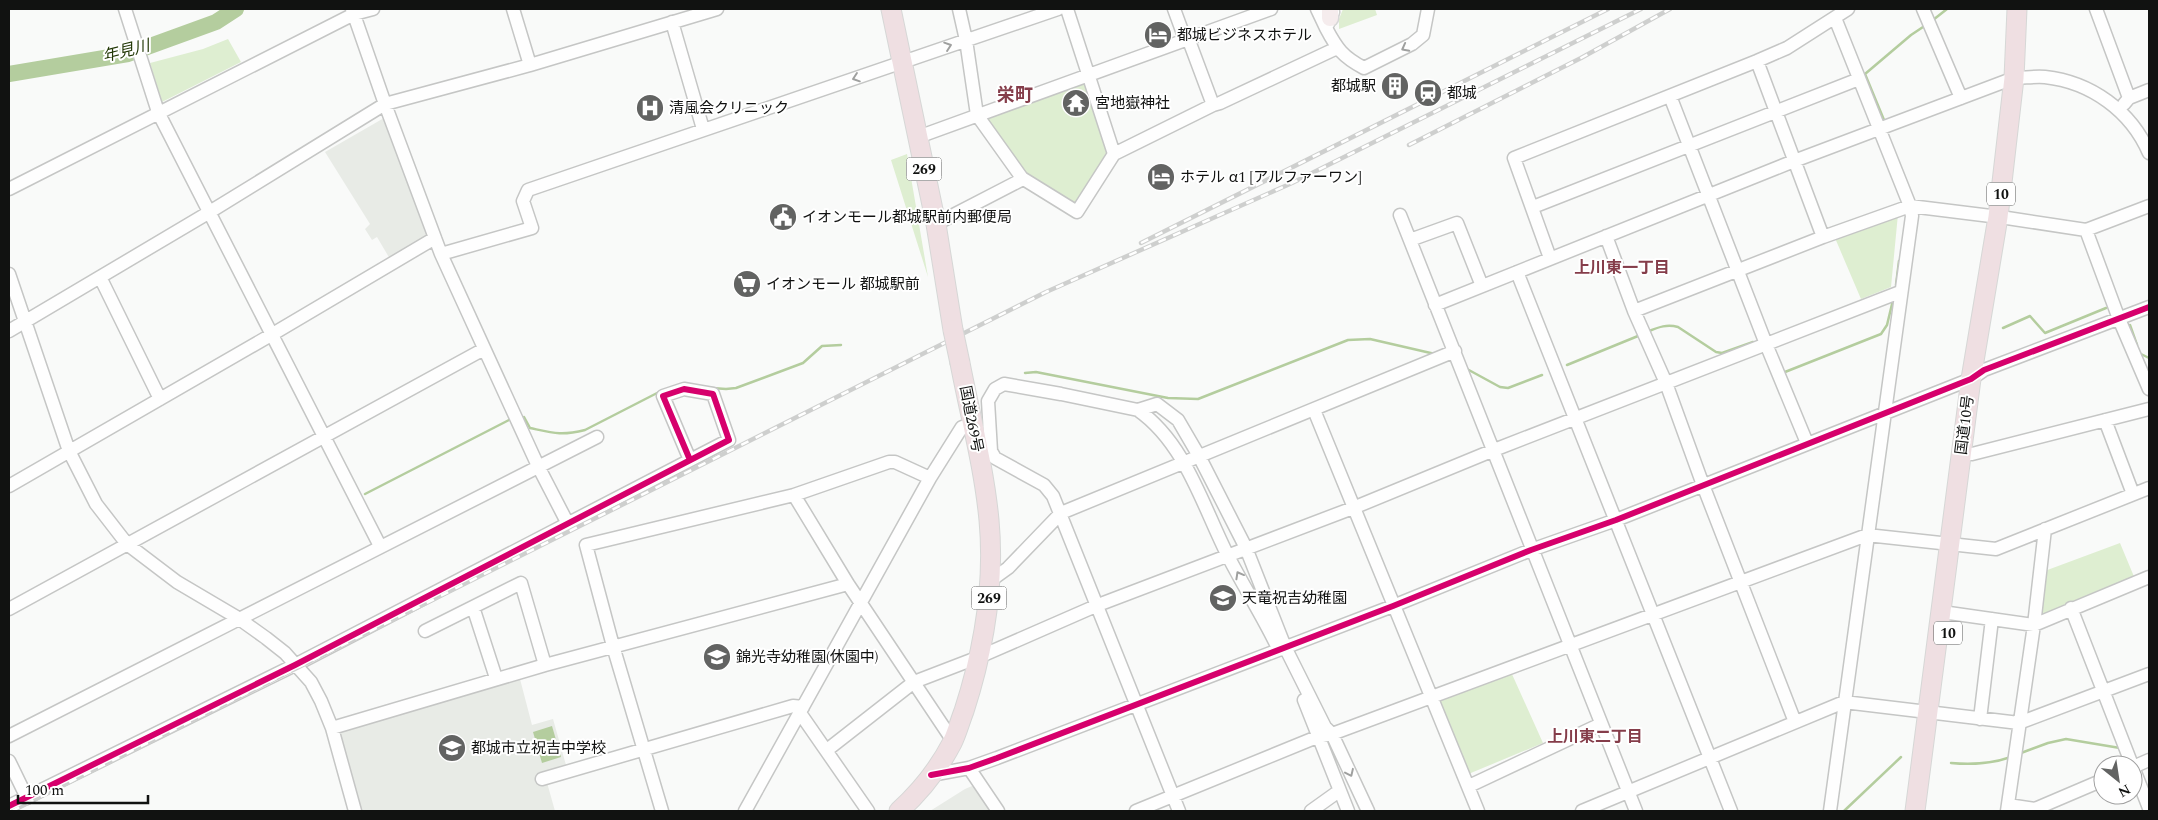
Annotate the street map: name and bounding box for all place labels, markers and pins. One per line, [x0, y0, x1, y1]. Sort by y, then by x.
hotel icon: 都城ビジネスホテル [1143, 20, 1173, 50]
place label: 都城ビジネスホテル [1177, 24, 1312, 47]
building icon: 都城駅 [1380, 71, 1410, 101]
place label: 都城駅 [1331, 75, 1376, 98]
station icon: 都城 [1413, 78, 1443, 108]
place label: 都城 [1447, 82, 1477, 105]
temple icon: 宮地嶽神社 [1061, 88, 1091, 118]
place label: 宮地嶽神社 [1095, 92, 1170, 115]
hospital icon: 清風会クリニック [635, 93, 665, 123]
place label: 清風会クリニック [669, 97, 789, 120]
hotel icon: ホテル α1 [アルファーワン] [1146, 162, 1176, 192]
place label: ホテル α1 [アルファーワン] [1180, 166, 1362, 189]
public building icon: イオンモール都城駅前内郵便局 [768, 202, 798, 232]
place label: イオンモール都城駅前内郵便局 [802, 206, 1012, 229]
supermarket icon: イオンモール 都城駅前 [732, 269, 762, 299]
place label: イオンモール 都城駅前 [766, 273, 920, 296]
school or university icon: 天竜祝吉幼稚園 [1208, 583, 1238, 613]
place label: 天竜祝吉幼稚園 [1242, 587, 1347, 610]
school or university icon: 錦光寺幼稚園(休園中) [702, 642, 732, 672]
place label: 錦光寺幼稚園(休園中) [736, 646, 879, 669]
school or university icon: 都城市立祝吉中学校 [437, 733, 467, 763]
place label: 都城市立祝吉中学校 [471, 737, 606, 760]

